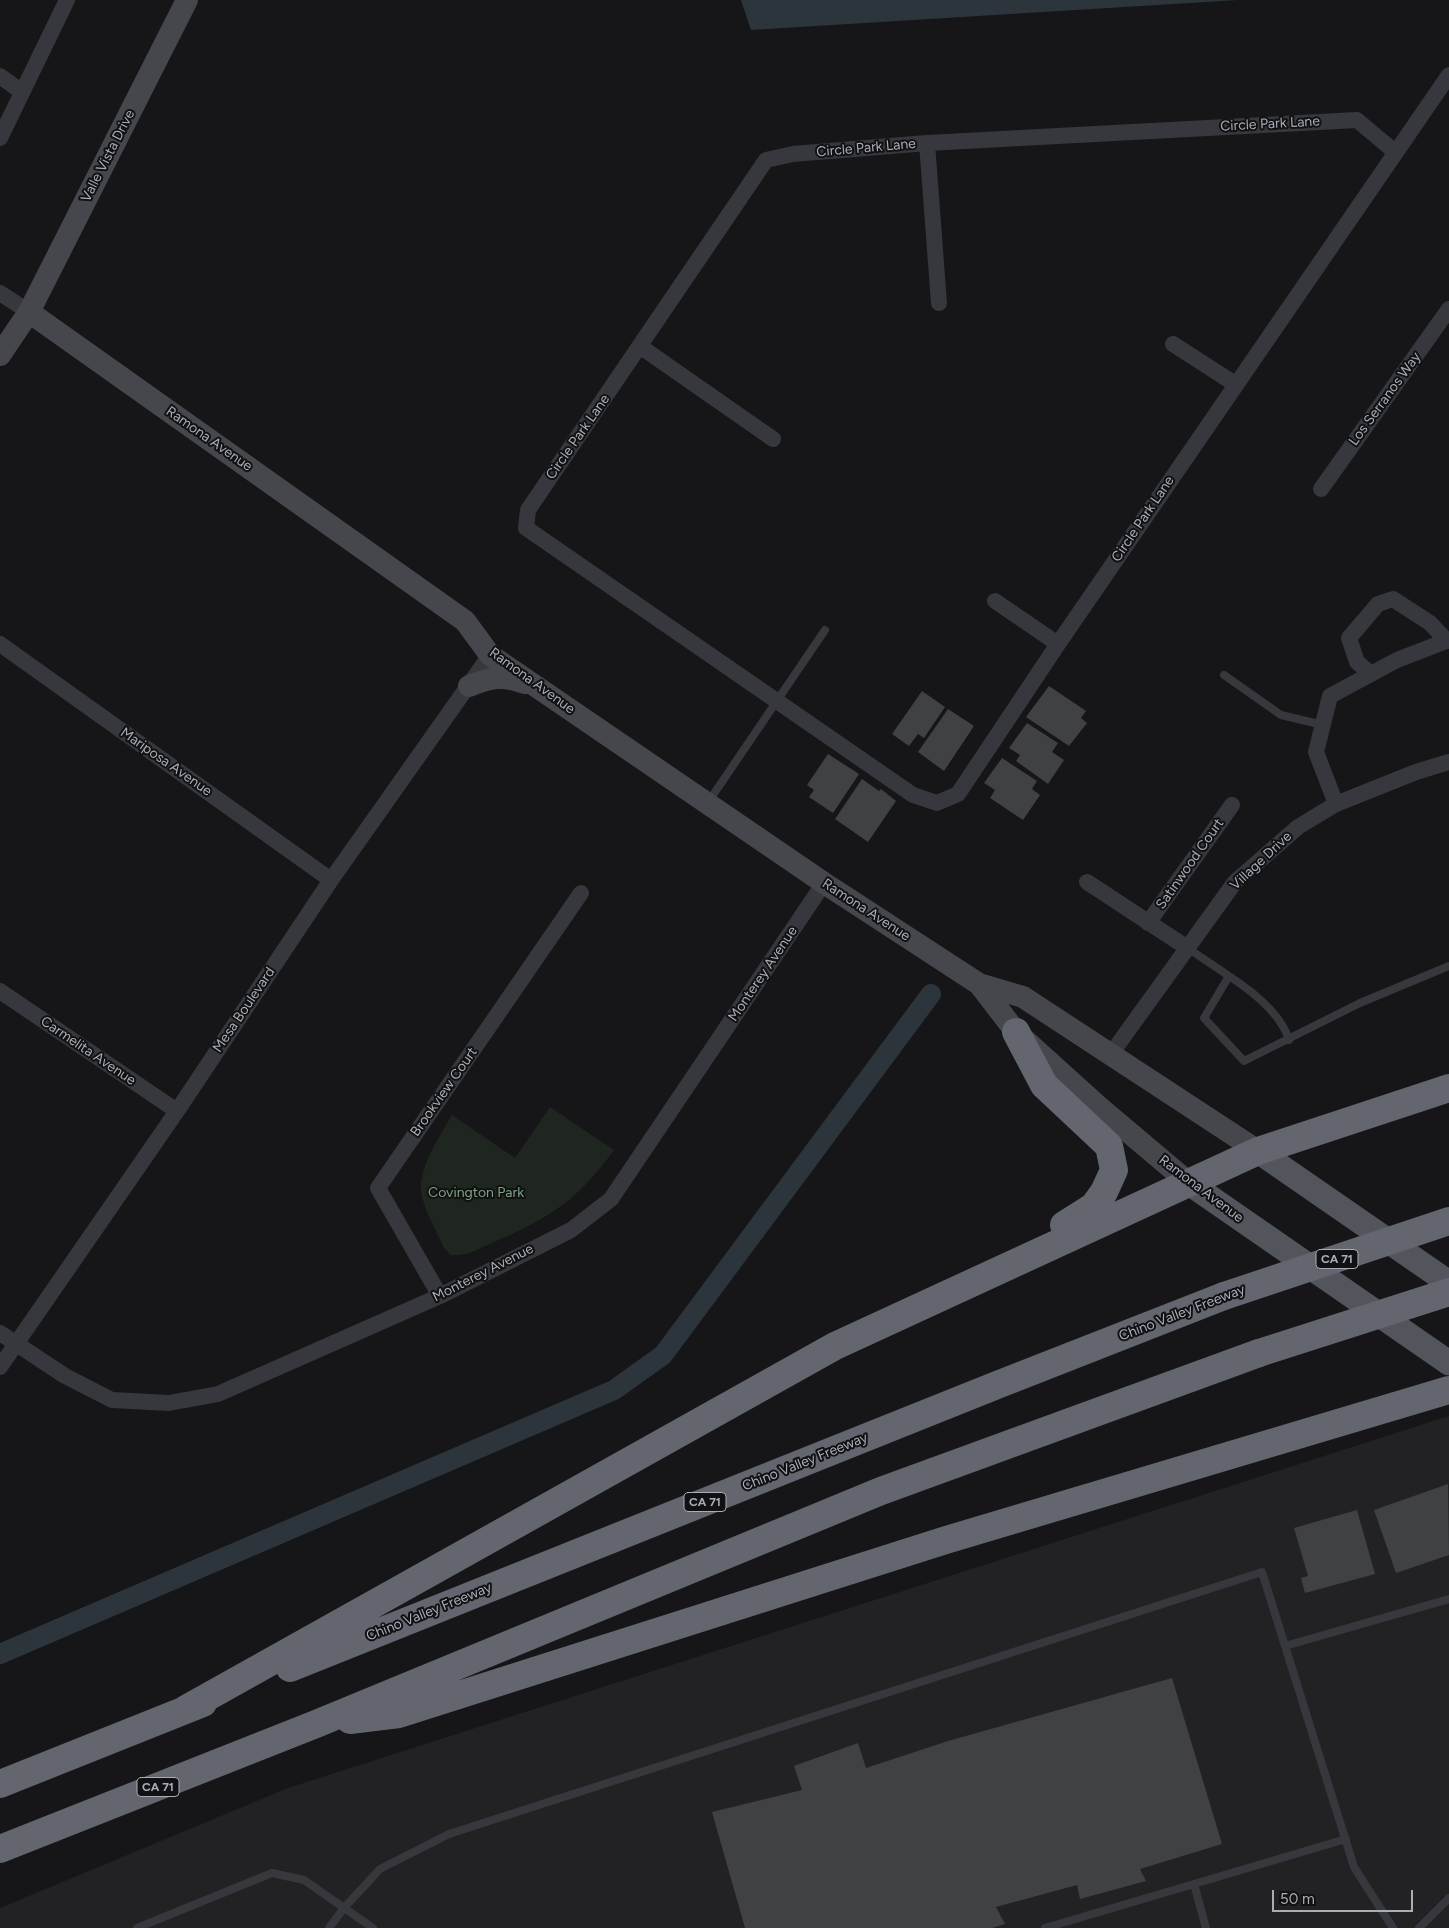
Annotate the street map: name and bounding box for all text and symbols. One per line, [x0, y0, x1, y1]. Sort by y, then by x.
street label: Valle Vista Drive [78, 107, 138, 205]
street label: Circle Park Lane [1220, 113, 1320, 135]
street label: Circle Park Lane [816, 135, 916, 161]
street label: Los Serranos Way [1345, 349, 1425, 449]
street label: Circle Park Lane [542, 391, 614, 483]
street label: Ramona Avenue [163, 403, 255, 475]
street label: Circle Park Lane [1108, 473, 1178, 565]
street label: Ramona Avenue [486, 644, 578, 718]
street label: Mariposa Avenue [117, 724, 215, 800]
street label: Satinwood Court [1153, 815, 1227, 913]
street label: Village Drive [1227, 828, 1295, 894]
street label: Ramona Avenue [819, 875, 913, 945]
street label: Monterey Avenue [725, 923, 801, 1025]
street label: Mesa Boulevard [209, 964, 279, 1056]
street label: Carmelita Avenue [37, 1013, 139, 1089]
street label: Brookview Court [407, 1044, 481, 1140]
street label: Ramona Avenue [1155, 1152, 1247, 1226]
park label: Covington Park [428, 1185, 524, 1201]
street label: Monterey Avenue [430, 1240, 536, 1306]
road number: CA 71 [1316, 1250, 1358, 1268]
street label: Chino Valley Freeway [1117, 1281, 1247, 1345]
street label: Chino Valley Freeway [740, 1429, 870, 1495]
road number: CA 71 [684, 1492, 726, 1511]
street label: Chino Valley Freeway [364, 1579, 494, 1645]
road number: CA 71 [137, 1778, 179, 1796]
scale bar [1274, 1880, 1415, 1912]
text: 50 m [1280, 1890, 1315, 1908]

